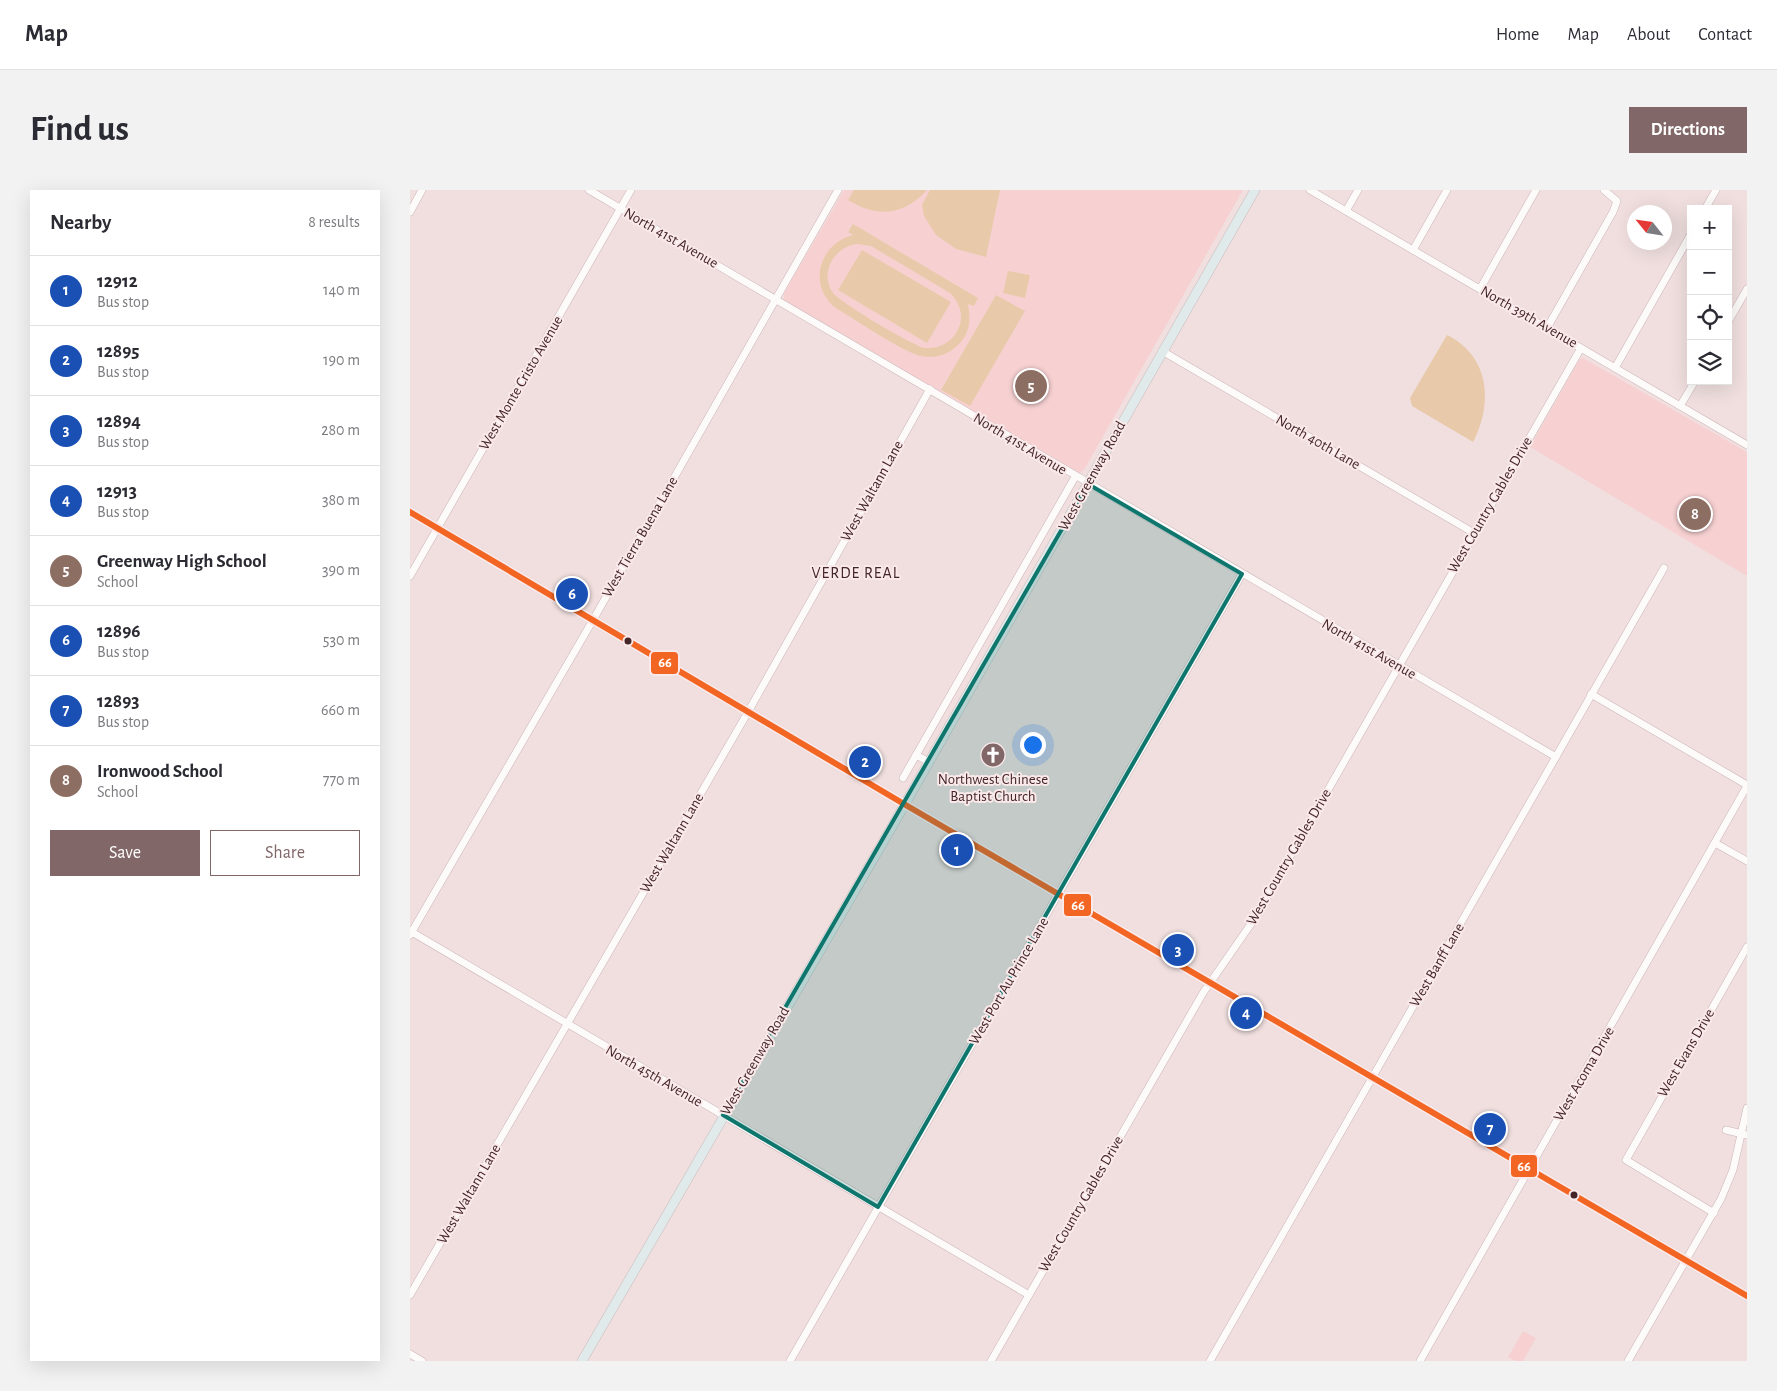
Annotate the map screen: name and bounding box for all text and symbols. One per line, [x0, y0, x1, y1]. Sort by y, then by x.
text: Map [25, 22, 68, 46]
text: Home [1496, 26, 1539, 44]
text: Map [1567, 26, 1599, 44]
text: About [1627, 26, 1670, 44]
text: Contact [1698, 26, 1752, 44]
button: Directions [1629, 107, 1747, 153]
text: Find us [30, 112, 129, 147]
street label: North 41st Avenue [621, 205, 721, 271]
north arrow [1627, 205, 1672, 250]
map controls [1687, 205, 1732, 385]
button: + [1687, 205, 1732, 250]
text: Nearby [50, 212, 111, 233]
text: 8 results [308, 214, 360, 230]
button: − [1687, 250, 1732, 295]
text: 12912 [97, 272, 138, 291]
text: 1 [63, 282, 69, 298]
text: 140 m [323, 282, 360, 298]
street label: North 39th Avenue [1478, 283, 1580, 351]
text: Bus stop [97, 294, 149, 310]
button: locate [1687, 295, 1732, 340]
street label: West Monte Cristo Avenue [476, 313, 566, 453]
button: layers [1687, 340, 1732, 385]
text: 12895 [97, 342, 140, 361]
text: 2 [62, 352, 70, 368]
text: 190 m [323, 352, 360, 368]
text: Bus stop [97, 364, 149, 380]
pin: 5 [1015, 367, 1047, 405]
street label: North 41st Avenue [971, 410, 1069, 478]
text: 12894 [97, 412, 141, 431]
street label: North 40th Lane [1273, 412, 1363, 472]
street label: West Greenway Road [1056, 419, 1128, 533]
text: 3 [63, 422, 69, 438]
text: 280 m [321, 422, 360, 438]
text: Bus stop [97, 434, 149, 450]
street label: West Country Gables Drive [1445, 434, 1535, 576]
street label: West Waltann Lane [838, 438, 906, 544]
street label: West Tierra Buena Lane [599, 474, 681, 600]
text: 12913 [97, 482, 137, 501]
text: 4 [62, 492, 70, 508]
text: 380 m [322, 492, 360, 508]
pin: 8 [1679, 495, 1711, 533]
text: Bus stop [97, 504, 149, 520]
text: Greenway High School [97, 552, 267, 571]
text: 5 [63, 562, 69, 578]
text: 390 m [322, 562, 360, 578]
district label: VERDE REAL [812, 565, 900, 581]
text: School [97, 574, 138, 590]
pin: 6 [556, 575, 588, 613]
street label: North 41st Avenue [1319, 616, 1419, 682]
text: 12896 [97, 622, 141, 641]
text: 6 [62, 632, 70, 648]
text: 530 m [323, 632, 360, 648]
unlabelled marker [623, 636, 633, 646]
text: Bus stop [97, 644, 149, 660]
line badge: 66 [650, 651, 679, 675]
text: 66 [658, 656, 672, 670]
text: 12893 [97, 692, 140, 711]
text: 7 [63, 702, 69, 718]
text: 660 m [321, 702, 360, 718]
text: Bus stop [97, 714, 149, 730]
your location [1020, 732, 1046, 758]
church icon: Northwest Chinese Baptist Church [980, 742, 1006, 768]
pin: 2 [849, 743, 881, 781]
text: Ironwood School [97, 762, 223, 781]
text: 8 [62, 772, 70, 788]
text: 770 m [323, 772, 360, 788]
place label: Northwest Chinese Baptist Church [938, 772, 1048, 804]
text: School [97, 784, 138, 800]
street label: West Country Gables Drive [1244, 786, 1334, 928]
street label: West Waltann Lane [637, 790, 707, 896]
button: Save [50, 830, 200, 876]
button: Share [210, 830, 360, 876]
pin: 1 [941, 831, 973, 869]
line badge: 66 [1063, 893, 1092, 917]
text: 66 [1071, 899, 1085, 913]
street label: West Port Au Prince Lane [966, 915, 1052, 1047]
street label: West Banff Lane [1407, 920, 1467, 1010]
pin: 3 [1162, 931, 1194, 969]
pin: 4 [1230, 994, 1262, 1032]
street label: West Greenway Road [718, 1004, 792, 1118]
street label: West Evans Drive [1655, 1006, 1717, 1100]
street label: West Acoma Drive [1551, 1024, 1617, 1124]
street label: North 45th Avenue [603, 1042, 705, 1110]
pin: 7 [1474, 1110, 1506, 1148]
street label: West Country Gables Drive [1036, 1133, 1126, 1275]
street label: West Waltann Lane [434, 1141, 504, 1247]
line badge: 66 [1510, 1154, 1538, 1178]
text: 66 [1517, 1160, 1531, 1174]
unlabelled marker [1569, 1190, 1579, 1200]

